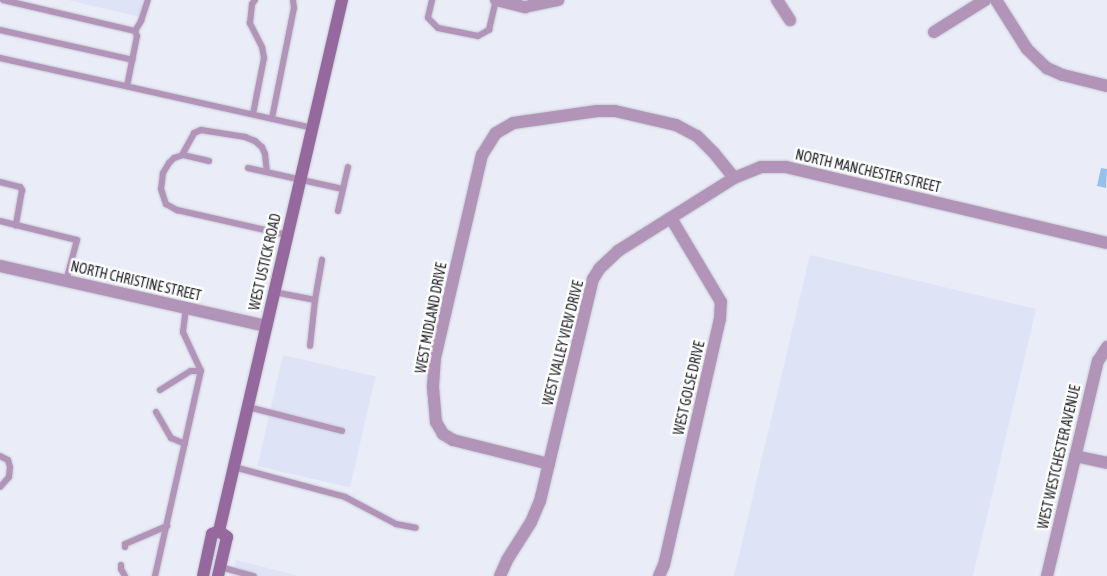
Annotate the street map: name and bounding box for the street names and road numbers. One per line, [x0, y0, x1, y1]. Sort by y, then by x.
street label: NORTH MANCHESTER STREET [794, 146, 942, 196]
street label: WEST USTICK ROAD [246, 212, 284, 312]
street label: NORTH CHRISTINE STREET [69, 258, 203, 304]
street label: WEST MIDLAND DRIVE [412, 261, 450, 375]
street label: WEST VALLEY VIEW DRIVE [539, 279, 587, 407]
street label: WEST GOLSE DRIVE [670, 339, 708, 437]
street label: WEST WESTCHESTER AVENUE [1034, 383, 1084, 531]

